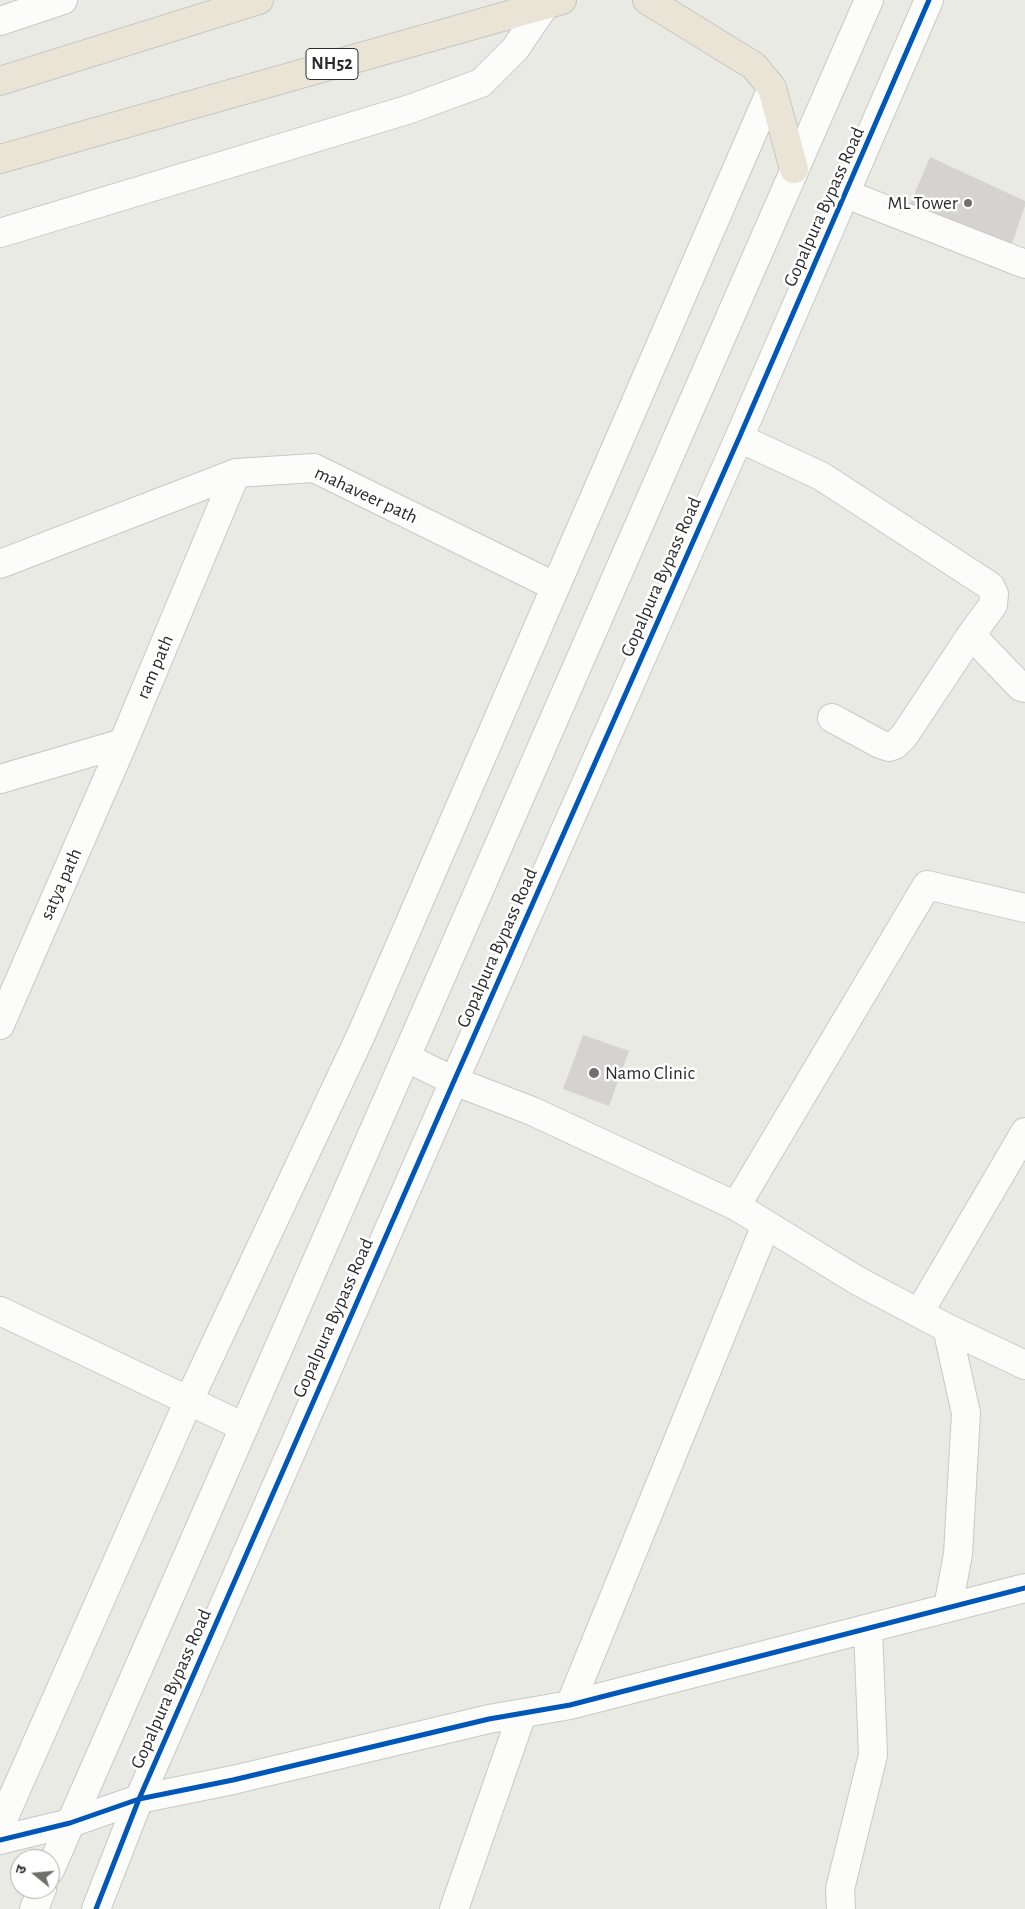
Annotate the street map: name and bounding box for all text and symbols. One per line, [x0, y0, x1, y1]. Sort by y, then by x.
road number: NH52 [306, 49, 358, 80]
street label: Gopalpura Bypass Road [779, 124, 869, 290]
place label: ML Tower [887, 192, 958, 214]
marker: ML Tower [962, 197, 974, 209]
street label: mahaveer path [311, 461, 421, 529]
street label: Gopalpura Bypass Road [616, 494, 706, 660]
street label: ram path [131, 632, 179, 702]
street label: satya path [35, 845, 87, 923]
street label: Gopalpura Bypass Road [452, 865, 542, 1031]
place label: Namo Clinic [605, 1062, 695, 1084]
marker: Namo Clinic [587, 1066, 601, 1080]
street label: Gopalpura Bypass Road [288, 1235, 378, 1401]
street label: Gopalpura Bypass Road [126, 1606, 216, 1772]
north arrow [10, 1849, 60, 1899]
text: उ [14, 1864, 30, 1876]

